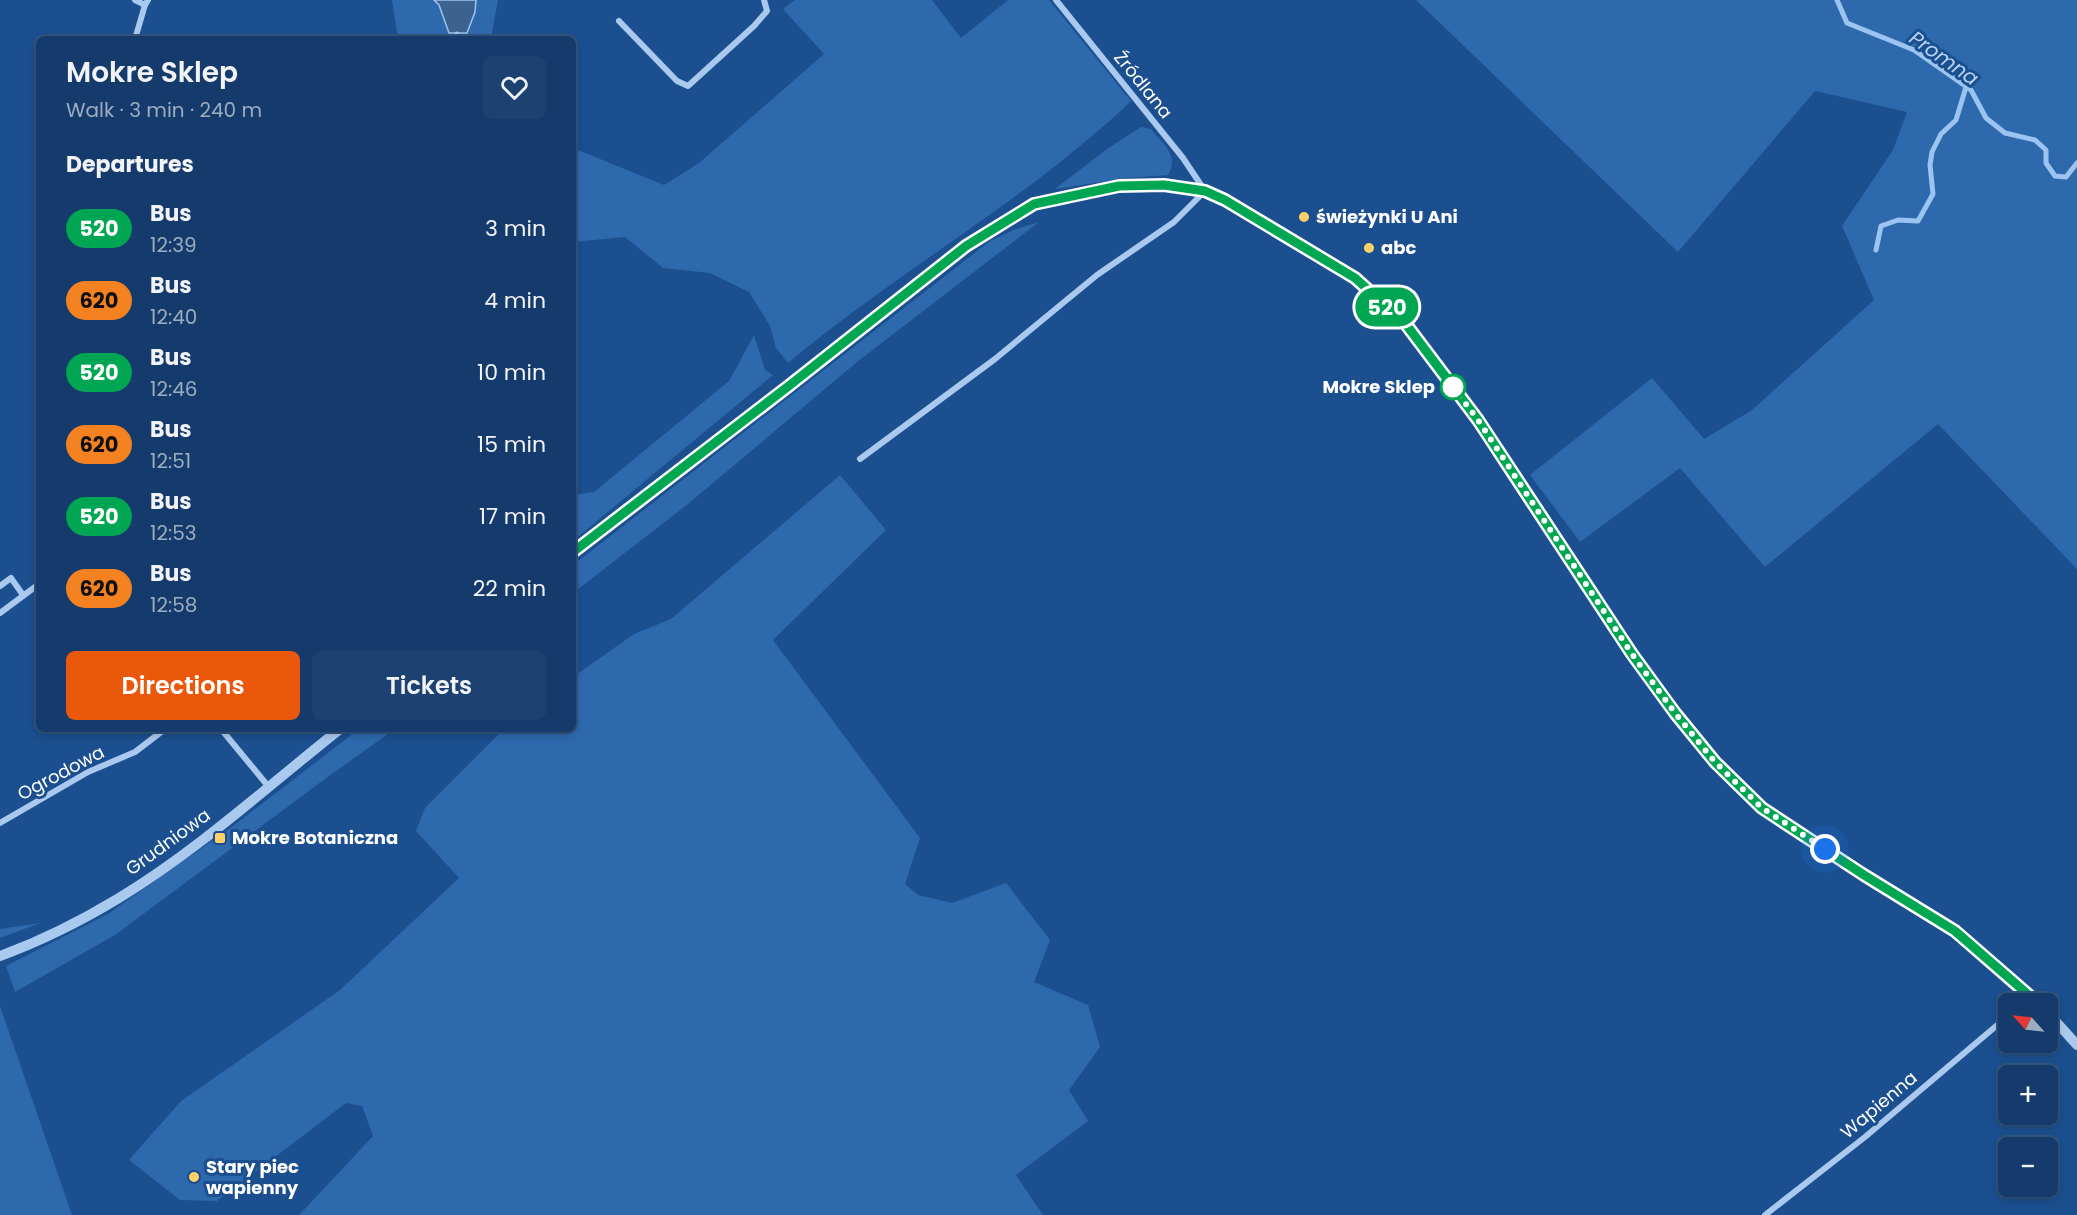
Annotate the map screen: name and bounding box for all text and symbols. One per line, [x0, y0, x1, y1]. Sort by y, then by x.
water label: Promna [1904, 24, 1984, 92]
street label: Źródlana [1108, 46, 1178, 124]
text: Mokre Sklep [66, 53, 238, 92]
button: heart [483, 56, 546, 119]
text: Walk · 3 min · 240 m [66, 96, 262, 124]
text: Departures [66, 149, 194, 180]
text: Bus [150, 198, 192, 229]
place label: świeżynki U Ani [1316, 204, 1458, 229]
marker: świeżynki U Ani [1297, 210, 1311, 224]
text: 3 min [485, 213, 546, 244]
text: 520 [79, 214, 119, 243]
text: 12:39 [150, 231, 197, 259]
place label: abc [1381, 235, 1416, 260]
marker: abc [1362, 241, 1376, 255]
text: Bus [150, 270, 192, 301]
text: 4 min [484, 285, 546, 316]
text: 620 [79, 286, 119, 315]
line badge: 520 [1352, 288, 1422, 326]
text: 520 [1367, 293, 1407, 322]
text: 12:40 [150, 303, 197, 331]
text: Bus [150, 342, 192, 373]
text: 10 min [477, 357, 546, 388]
text: 520 [79, 358, 119, 387]
place label: Mokre Sklep [1322, 374, 1435, 399]
marker: Mokre Sklep [1440, 374, 1466, 400]
text: 12:46 [150, 375, 197, 403]
text: Bus [150, 414, 192, 445]
text: 15 min [477, 429, 546, 460]
text: 620 [79, 430, 119, 459]
text: 12:51 [150, 447, 191, 475]
text: Bus [150, 486, 192, 517]
text: 17 min [479, 501, 546, 532]
text: 520 [79, 502, 119, 531]
text: 12:53 [150, 519, 197, 547]
text: Bus [150, 558, 192, 589]
text: 22 min [473, 573, 546, 604]
text: 620 [79, 574, 119, 603]
text: 12:58 [150, 591, 197, 619]
button: Directions [66, 651, 300, 720]
button: Tickets [312, 651, 546, 720]
street label: Ogrodowa [13, 739, 109, 806]
street label: Grudniowa [120, 802, 215, 881]
place label: Mokre Botaniczna [232, 825, 398, 850]
marker: Mokre Botaniczna [213, 831, 227, 845]
your location [1810, 834, 1840, 864]
north arrow [1998, 993, 2058, 1053]
map controls [1998, 993, 2058, 1197]
street label: Wapienna [1835, 1065, 1922, 1144]
button: + [1998, 1065, 2058, 1125]
button: − [1998, 1137, 2058, 1197]
place label: Stary piec wapienny [206, 1154, 299, 1200]
marker: Stary piec wapienny [187, 1170, 201, 1184]

